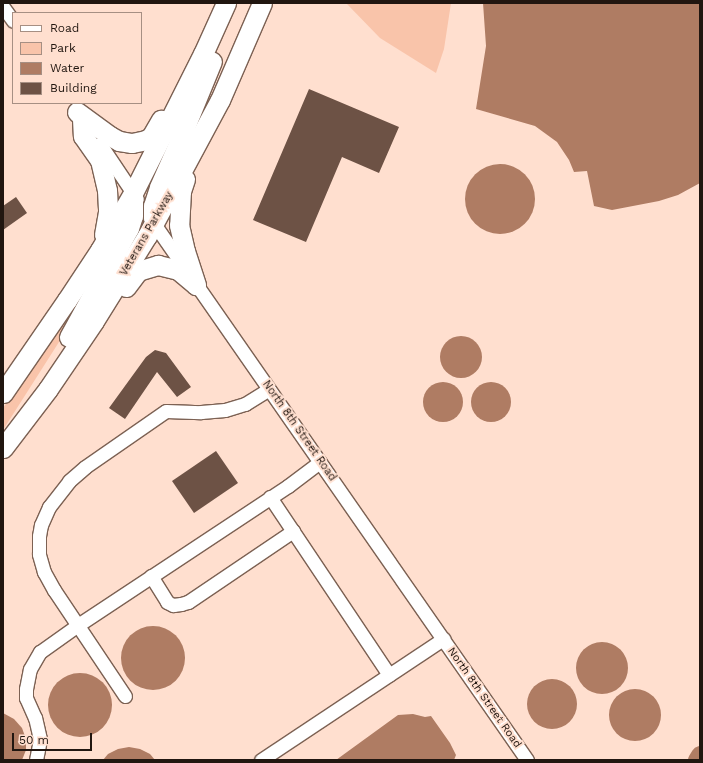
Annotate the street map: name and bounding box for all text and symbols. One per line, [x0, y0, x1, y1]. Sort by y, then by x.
legend [12, 12, 142, 104]
text: Road [50, 21, 79, 35]
text: Park [50, 41, 76, 55]
text: Water [50, 61, 84, 75]
text: Building [50, 81, 97, 95]
street label: Veterans Parkway [118, 190, 176, 278]
street label: North 8th Street Road [259, 378, 339, 484]
street label: North 8th Street Road [444, 645, 524, 751]
scale bar [14, 725, 94, 751]
text: 50 m [19, 733, 49, 747]

